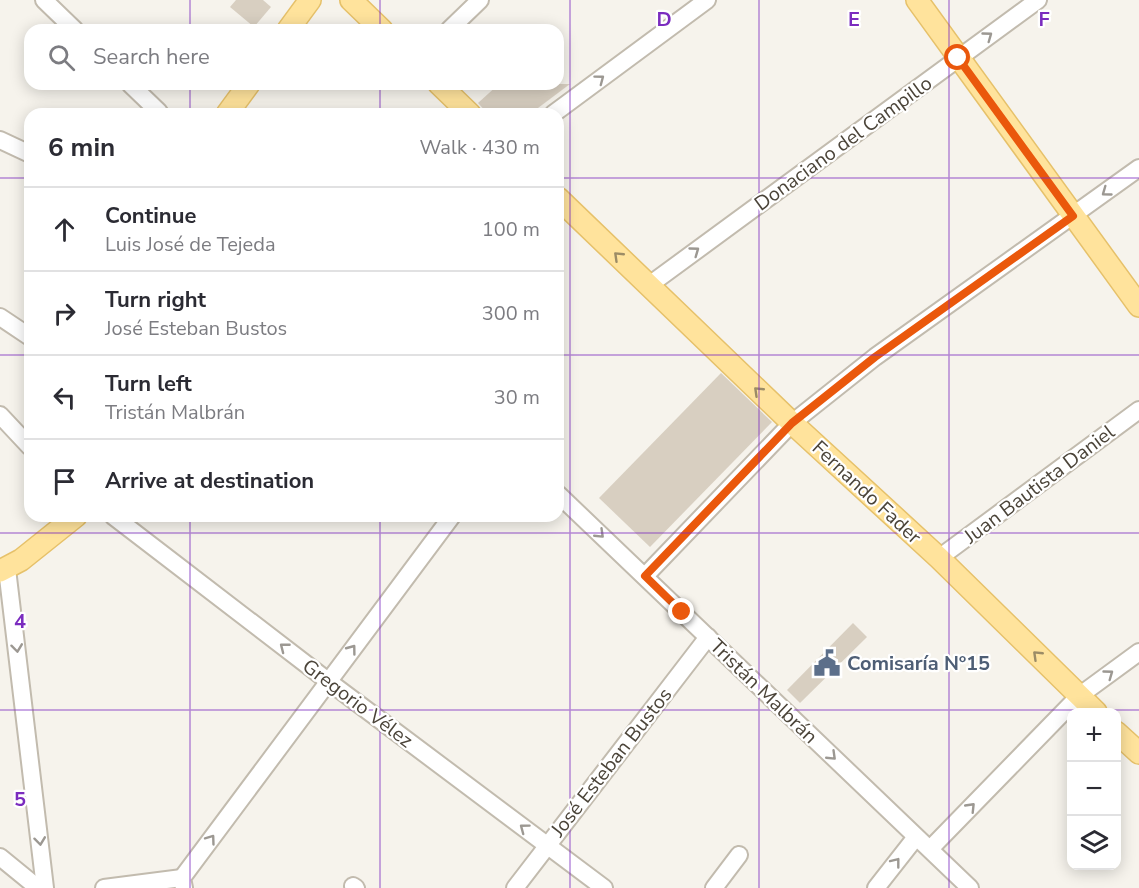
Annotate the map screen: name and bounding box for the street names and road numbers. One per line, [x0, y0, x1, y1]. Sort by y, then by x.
street label: Donaciano del Campillo [749, 70, 938, 217]
street label: Juan Bautista Daniel [958, 419, 1120, 551]
street label: Fernando Fader [806, 435, 927, 550]
street label: Tristán Malbrán [704, 633, 823, 750]
street label: Gregorio Vélez [297, 653, 419, 754]
street label: José Esteban Bustos [544, 682, 678, 843]

